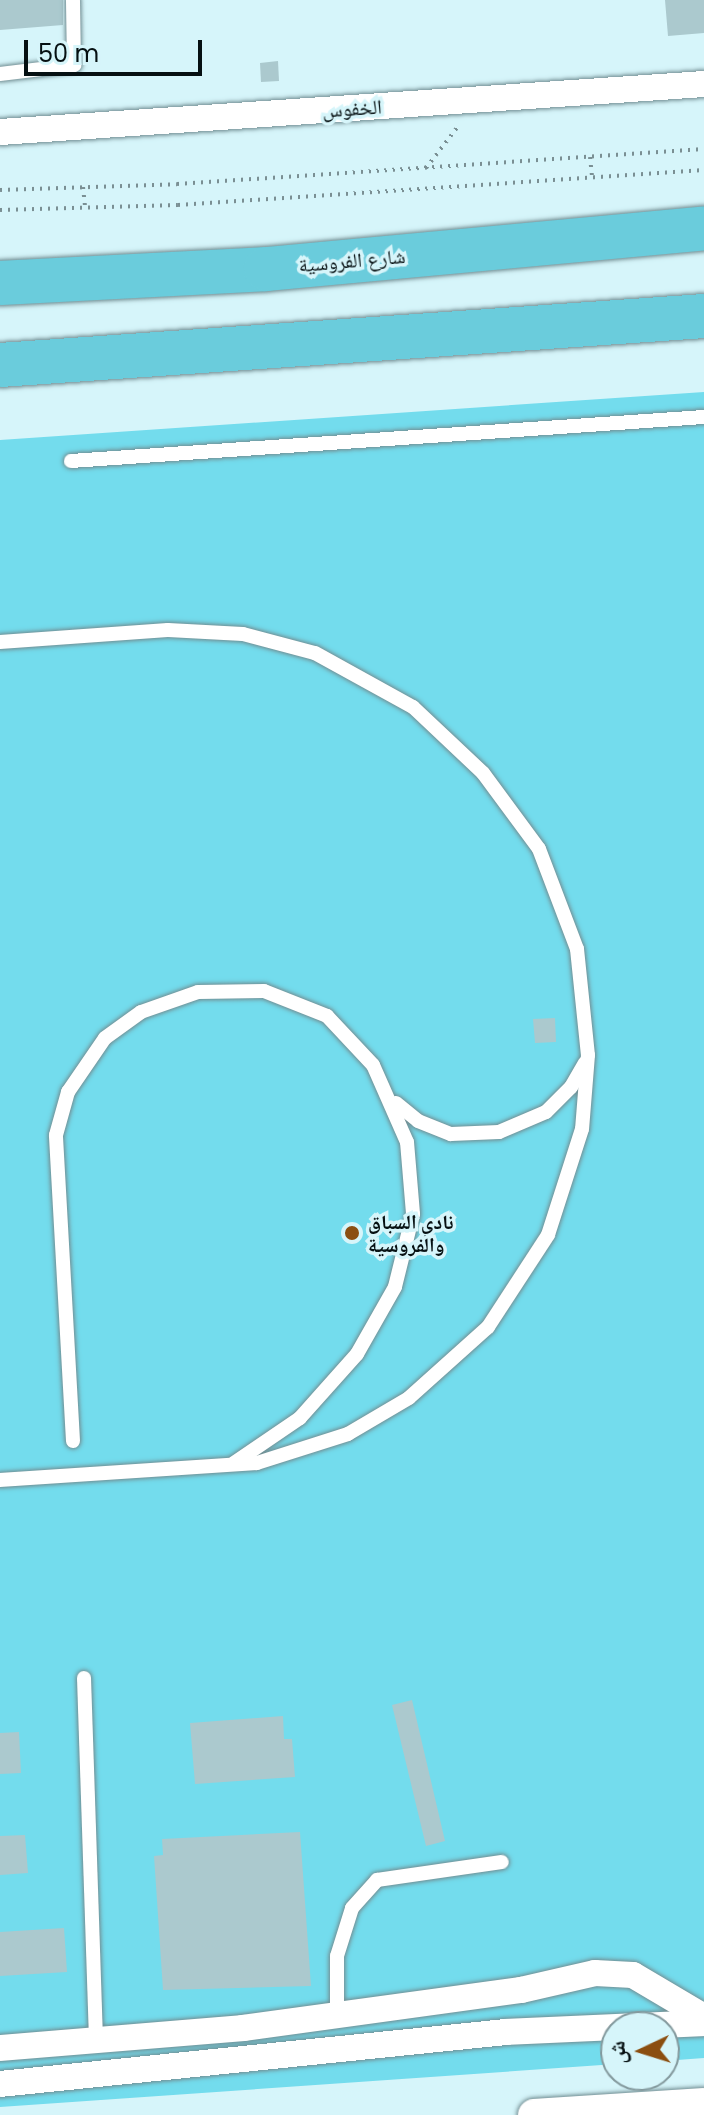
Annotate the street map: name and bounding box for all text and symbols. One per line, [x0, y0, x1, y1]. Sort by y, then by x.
scale bar [28, 24, 206, 74]
text: 50 m [38, 37, 99, 70]
street label: الخفوس [321, 95, 383, 123]
street label: شارع الفروسية [298, 244, 406, 278]
place label: نادي السباق والفروسية [368, 1210, 454, 1257]
marker: نادي السباق والفروسية [343, 1224, 361, 1242]
north arrow [600, 2011, 680, 2091]
text: ش [601, 2040, 634, 2065]

